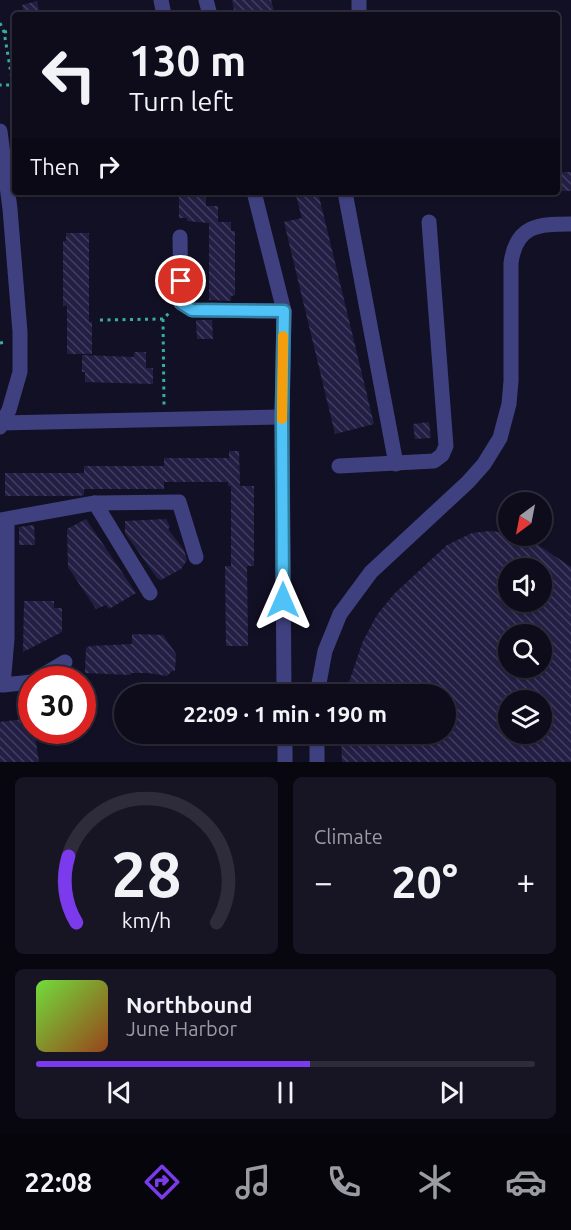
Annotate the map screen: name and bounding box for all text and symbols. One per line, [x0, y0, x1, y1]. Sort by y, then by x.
icon: left [30, 36, 108, 114]
text: 130 m [129, 37, 246, 84]
text: Turn left [129, 86, 233, 116]
icon: right [92, 150, 125, 183]
text: Then [30, 154, 80, 179]
pin [155, 255, 206, 306]
icon: arrive [164, 264, 197, 297]
north arrow [498, 492, 552, 546]
map controls [498, 492, 552, 744]
button: sound [498, 558, 552, 612]
position arrow [251, 568, 315, 632]
button: search [498, 624, 552, 678]
speed limit sign: 30 [18, 666, 96, 744]
button: layers [498, 690, 552, 744]
text: 22:09 · 1 min · 190 m [183, 701, 387, 726]
text: Climate [314, 825, 383, 848]
text: 28 [111, 839, 182, 909]
text: 20° [391, 856, 458, 907]
text: − [314, 863, 333, 900]
text: + [516, 863, 535, 900]
text: km/h [122, 908, 171, 932]
text: Northbound [126, 992, 252, 1017]
text: June Harbor [126, 1017, 237, 1040]
icon: previous [103, 1076, 136, 1109]
icon: pause [269, 1076, 302, 1109]
icon: next [435, 1076, 468, 1109]
icon: directions [141, 1161, 183, 1203]
icon: music [232, 1161, 274, 1203]
icon: phone [323, 1161, 365, 1203]
icon: climate [414, 1161, 456, 1203]
icon: car [505, 1161, 547, 1203]
text: 22:08 [24, 1167, 92, 1197]

